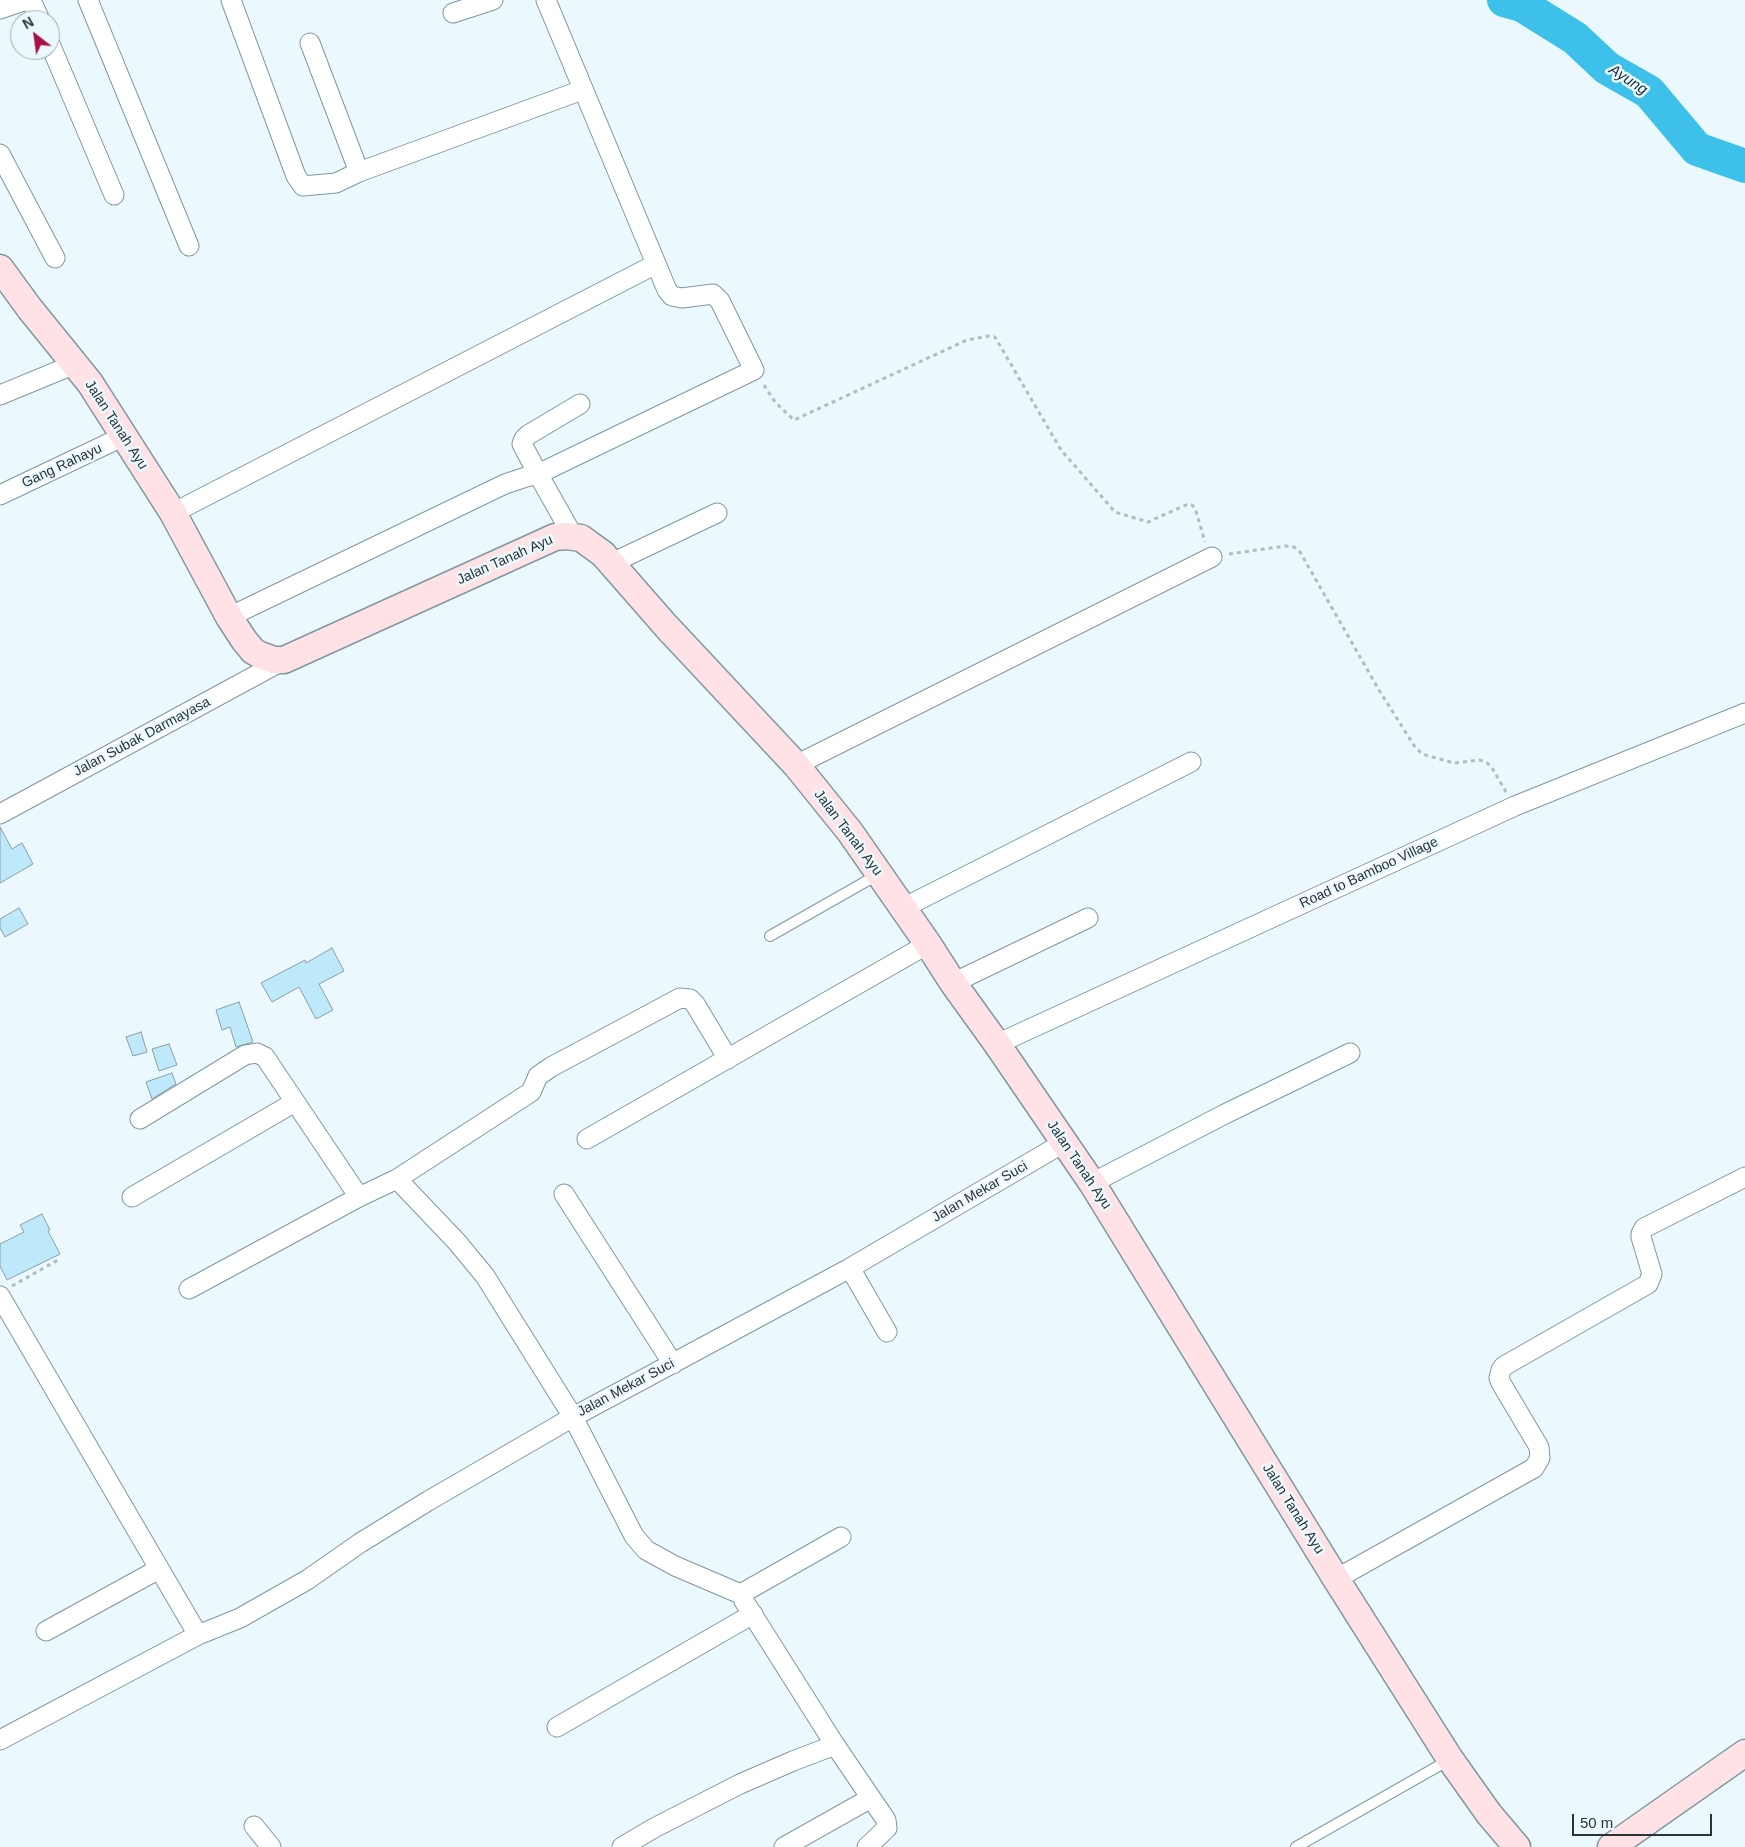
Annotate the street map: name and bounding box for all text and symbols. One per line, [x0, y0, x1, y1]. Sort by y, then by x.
north arrow [10, 10, 60, 60]
text: N [20, 13, 36, 32]
water label: Ayung [1605, 61, 1651, 99]
street label: Jalan Tanah Ayu [81, 377, 151, 473]
street label: Gang Rahayu [19, 440, 105, 492]
street label: Jalan Tanah Ayu [454, 531, 556, 589]
street label: Jalan Subak Darmayasa [71, 694, 213, 780]
street label: Jalan Tanah Ayu [810, 787, 886, 879]
street label: Road to Bamboo Village [1297, 834, 1441, 912]
street label: Jalan Tanah Ayu [1043, 1117, 1115, 1213]
street label: Jalan Mekar Suci [929, 1158, 1031, 1226]
street label: Jalan Mekar Suci [575, 1355, 677, 1421]
street label: Jalan Tanah Ayu [1259, 1461, 1327, 1557]
scale bar [1575, 1804, 1715, 1836]
text: 50 m [1580, 1814, 1613, 1831]

